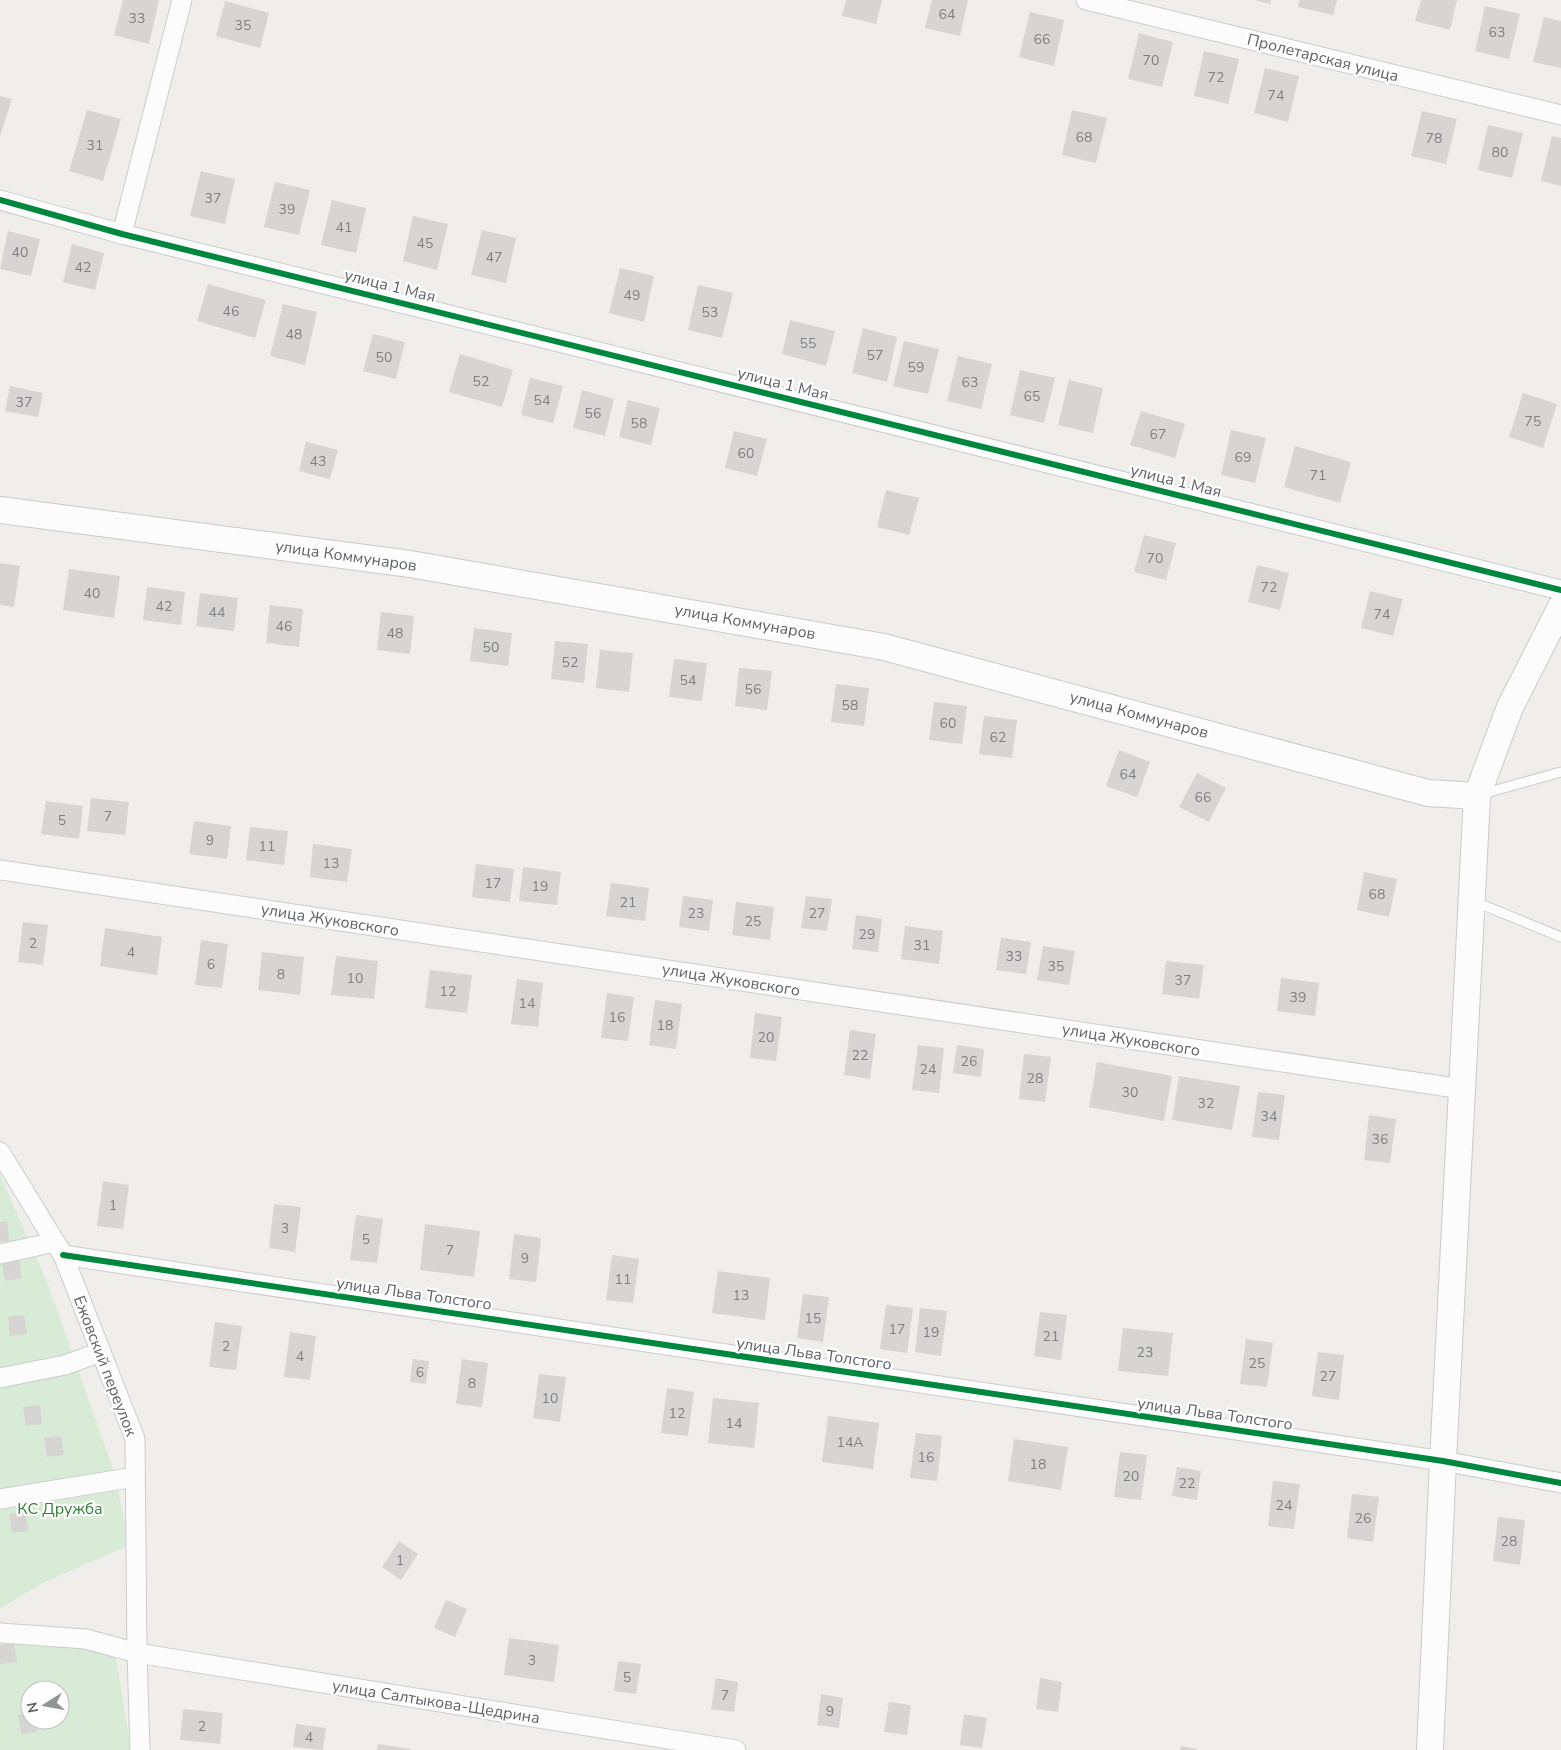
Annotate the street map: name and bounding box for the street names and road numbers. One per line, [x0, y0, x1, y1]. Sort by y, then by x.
street label: Пролетарская улица [1245, 29, 1401, 87]
street label: улица 1 Мая [342, 264, 438, 308]
street label: улица 1 Мая [735, 362, 831, 406]
street label: улица 1 Мая [1128, 459, 1224, 503]
street label: улица Коммунаров [274, 535, 418, 577]
street label: улица Коммунаров [673, 599, 817, 645]
street label: улица Коммунаров [1067, 686, 1211, 744]
street label: улица Жуковского [259, 898, 401, 942]
street label: улица Жуковского [660, 958, 802, 1002]
street label: улица Жуковского [1060, 1018, 1202, 1062]
street label: улица Льва Толстого [335, 1272, 493, 1316]
street label: Ежовский переулок [68, 1292, 142, 1440]
street label: улица Льва Толстого [735, 1332, 893, 1376]
street label: улица Льва Толстого [1136, 1392, 1294, 1436]
street label: улица Салтыкова-Щедрина [331, 1675, 541, 1729]

